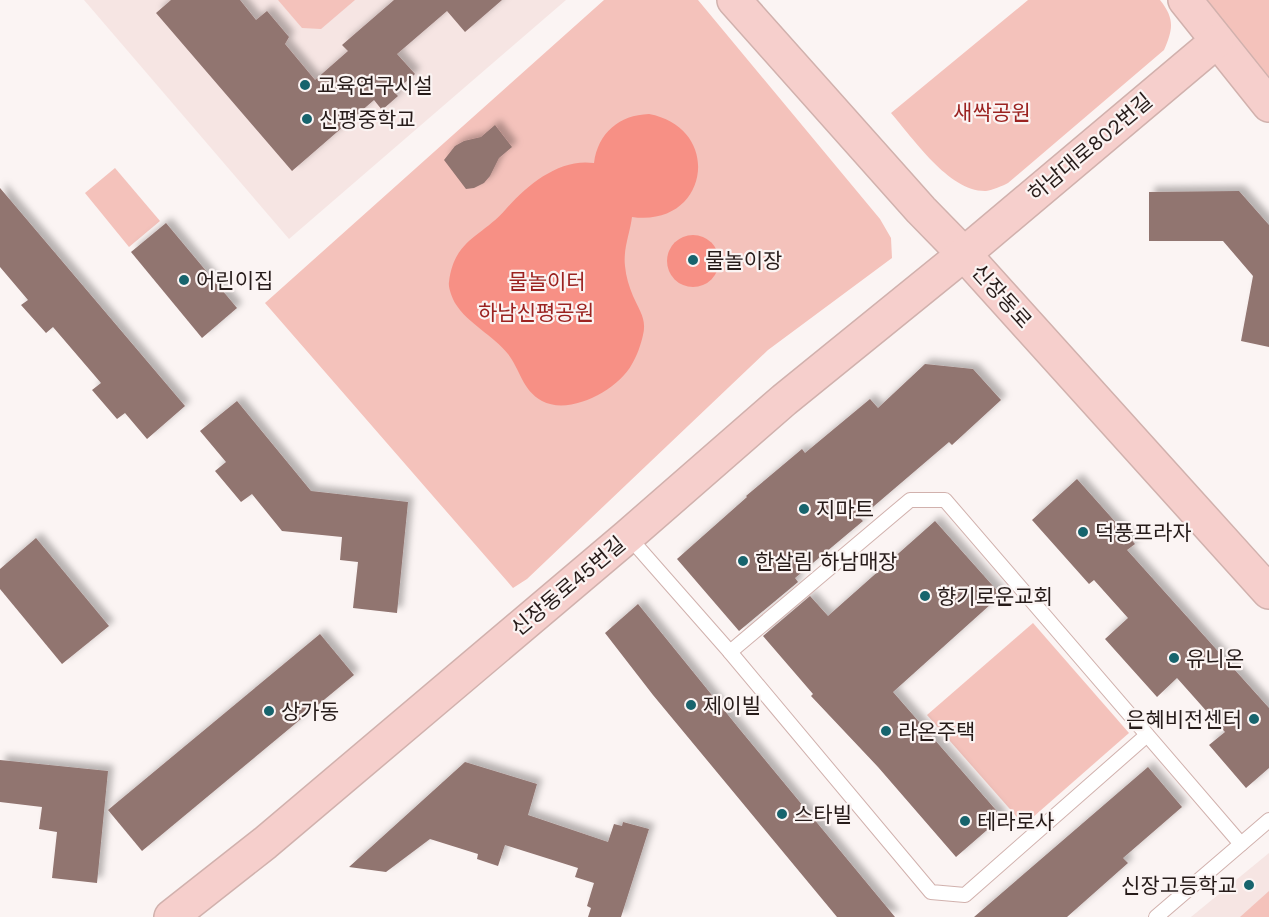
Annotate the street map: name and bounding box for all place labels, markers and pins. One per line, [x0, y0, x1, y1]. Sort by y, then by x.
place label: 교육연구시설 [317, 73, 433, 98]
marker: 교육연구시설 [298, 78, 312, 92]
place label: 신평중학교 [319, 107, 416, 132]
marker: 신평중학교 [300, 112, 314, 126]
place label: 물놀이장 [705, 248, 782, 273]
marker: 물놀이장 [686, 253, 700, 267]
place label: 어린이집 [196, 268, 273, 293]
marker: 어린이집 [177, 273, 191, 287]
place label: 지마트 [816, 497, 874, 522]
marker: 지마트 [797, 502, 811, 516]
place label: 덕풍프라자 [1095, 520, 1192, 545]
marker: 덕풍프라자 [1076, 525, 1090, 539]
place label: 한살림 하남매장 [755, 549, 897, 574]
marker: 한살림 하남매장 [736, 554, 750, 568]
place label: 향기로운교회 [937, 584, 1053, 609]
marker: 향기로운교회 [918, 589, 932, 603]
place label: 유니온 [1186, 646, 1244, 671]
marker: 유니온 [1167, 651, 1181, 665]
place label: 제이빌 [703, 693, 761, 718]
marker: 제이빌 [684, 698, 698, 712]
place label: 상가동 [281, 699, 339, 724]
marker: 상가동 [262, 704, 276, 718]
place label: 은혜비전센터 [1126, 707, 1242, 732]
marker: 은혜비전센터 [1247, 712, 1261, 726]
place label: 라온주택 [898, 719, 975, 744]
marker: 라온주택 [879, 724, 893, 738]
place label: 스타빌 [794, 802, 852, 827]
marker: 스타빌 [775, 807, 789, 821]
place label: 테라로사 [977, 809, 1054, 834]
marker: 테라로사 [958, 814, 972, 828]
place label: 신장고등학교 [1121, 873, 1237, 898]
marker: 신장고등학교 [1242, 878, 1256, 892]

